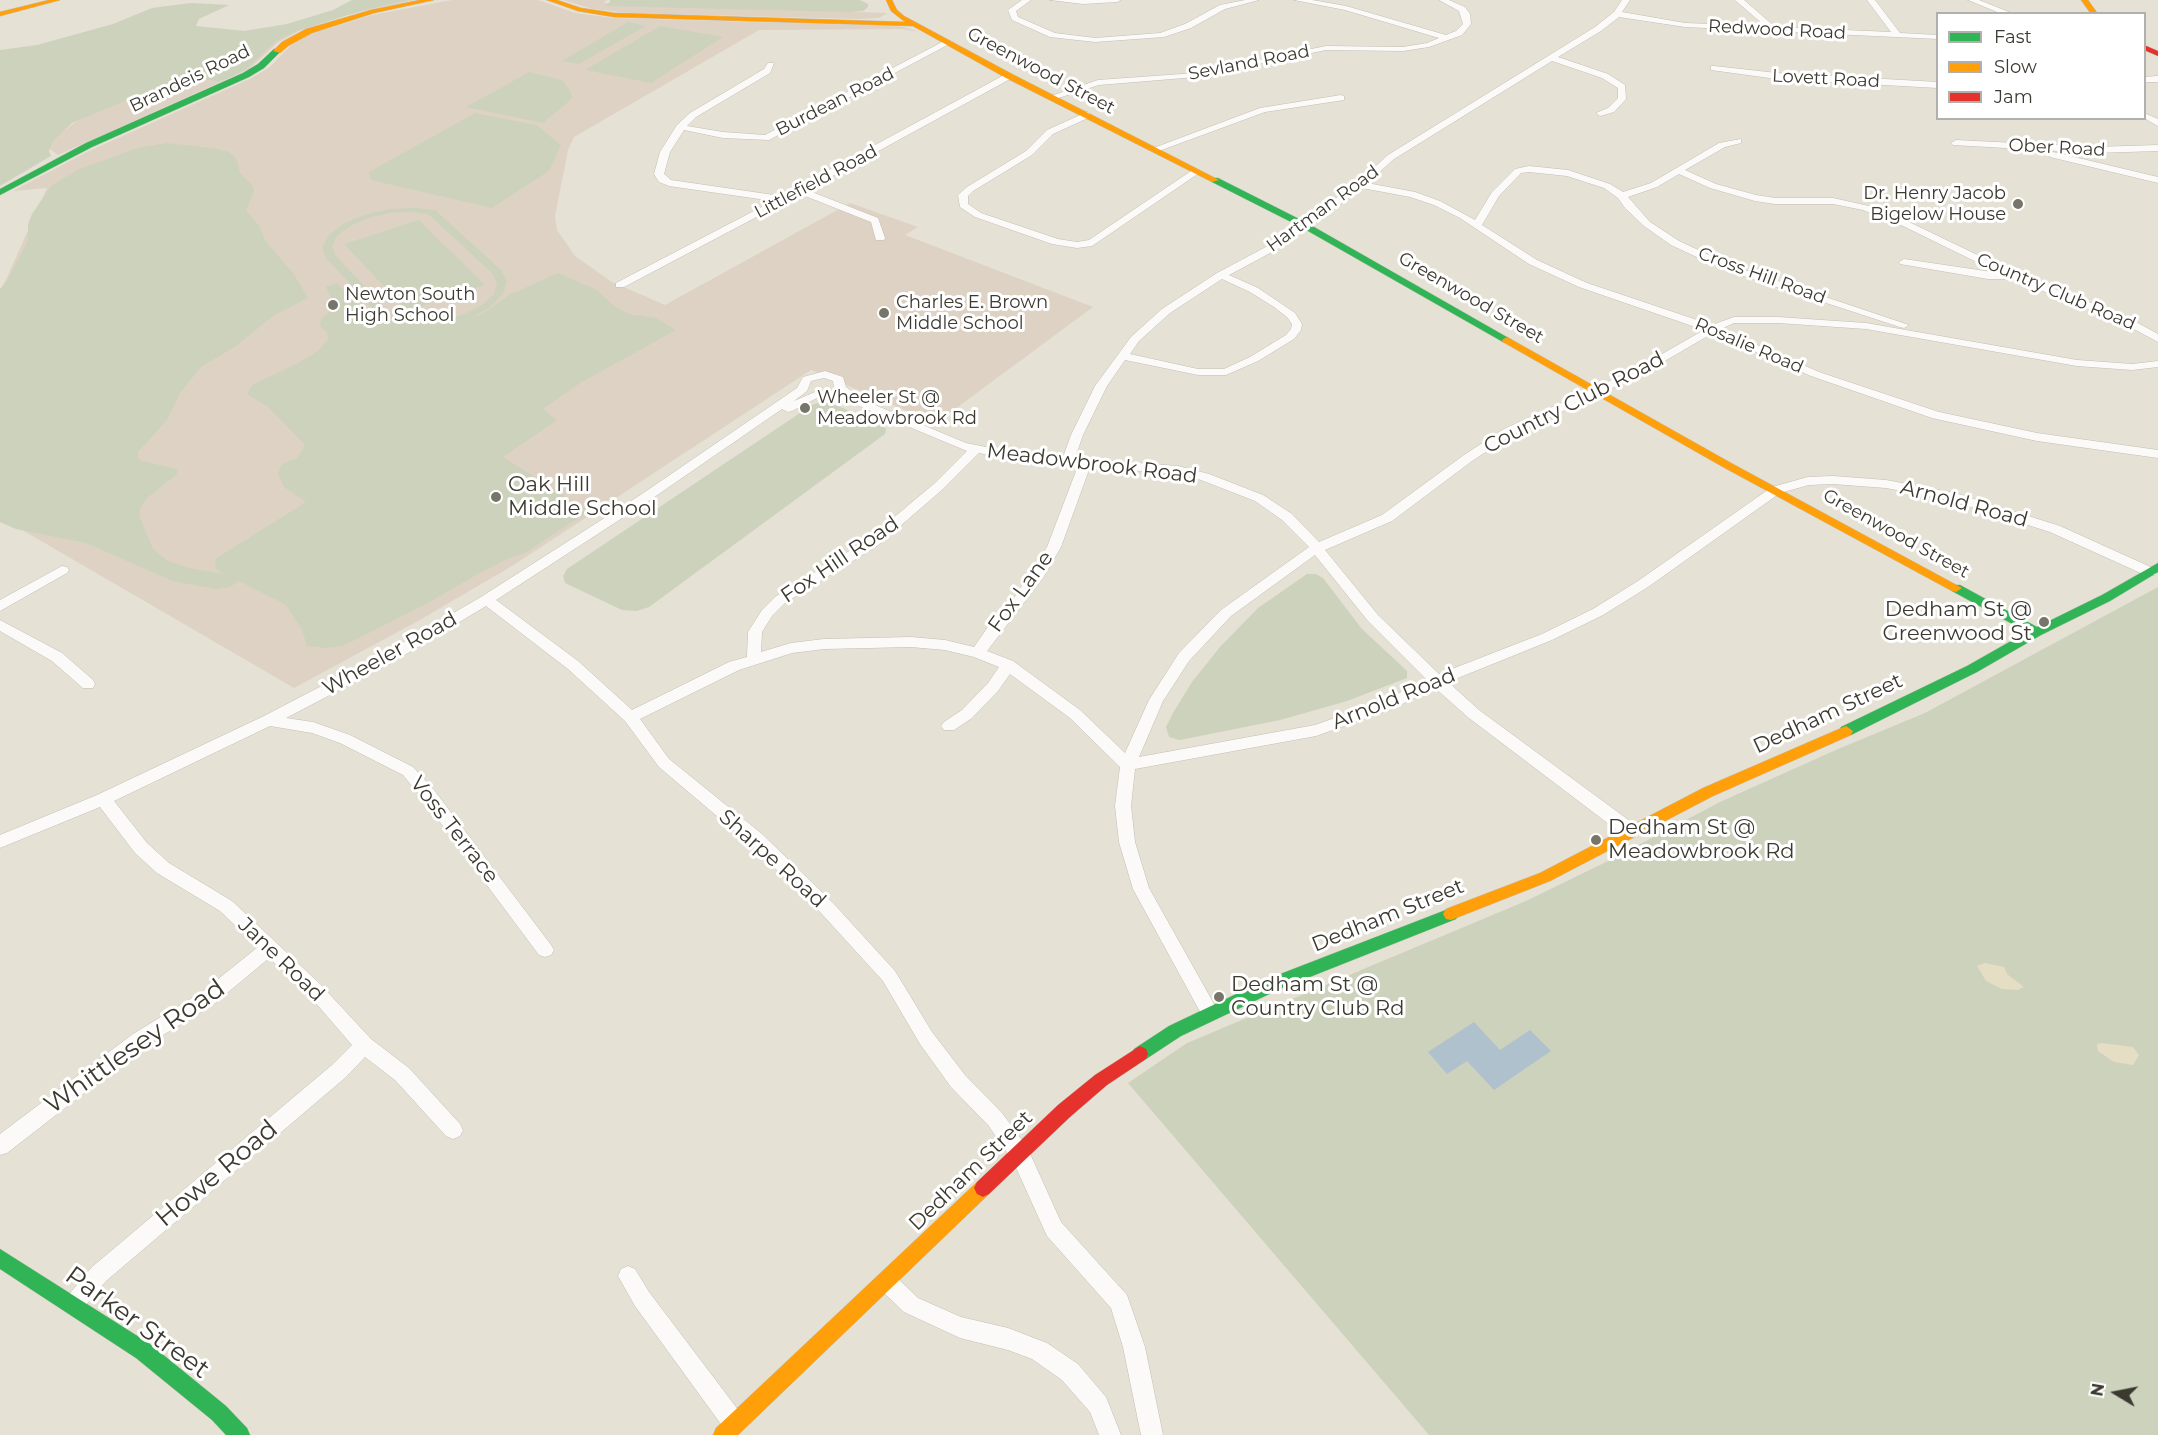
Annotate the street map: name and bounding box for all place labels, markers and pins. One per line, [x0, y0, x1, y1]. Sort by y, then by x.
place label: Dr. Henry Jacob Bigelow House [1863, 183, 2006, 226]
marker: Dr. Henry Jacob Bigelow House [2011, 197, 2025, 211]
place label: Newton South High School [345, 284, 475, 326]
place label: Charles E. Brown Middle School [896, 292, 1048, 334]
marker: Newton South High School [326, 298, 340, 312]
marker: Charles E. Brown Middle School [877, 306, 891, 320]
place label: Wheeler St @ Meadowbrook Rd [817, 387, 977, 430]
marker: Wheeler St @ Meadowbrook Rd [798, 401, 812, 415]
place label: Oak Hill Middle School [508, 472, 657, 522]
marker: Oak Hill Middle School [489, 490, 503, 504]
place label: Dedham St @ Greenwood St [1883, 597, 2032, 647]
marker: Dedham St @ Greenwood St [2037, 615, 2051, 629]
place label: Dedham St @ Meadowbrook Rd [1608, 815, 1795, 865]
marker: Dedham St @ Meadowbrook Rd [1589, 833, 1603, 847]
place label: Dedham St @ Country Club Rd [1231, 972, 1404, 1022]
marker: Dedham St @ Country Club Rd [1212, 990, 1226, 1004]

